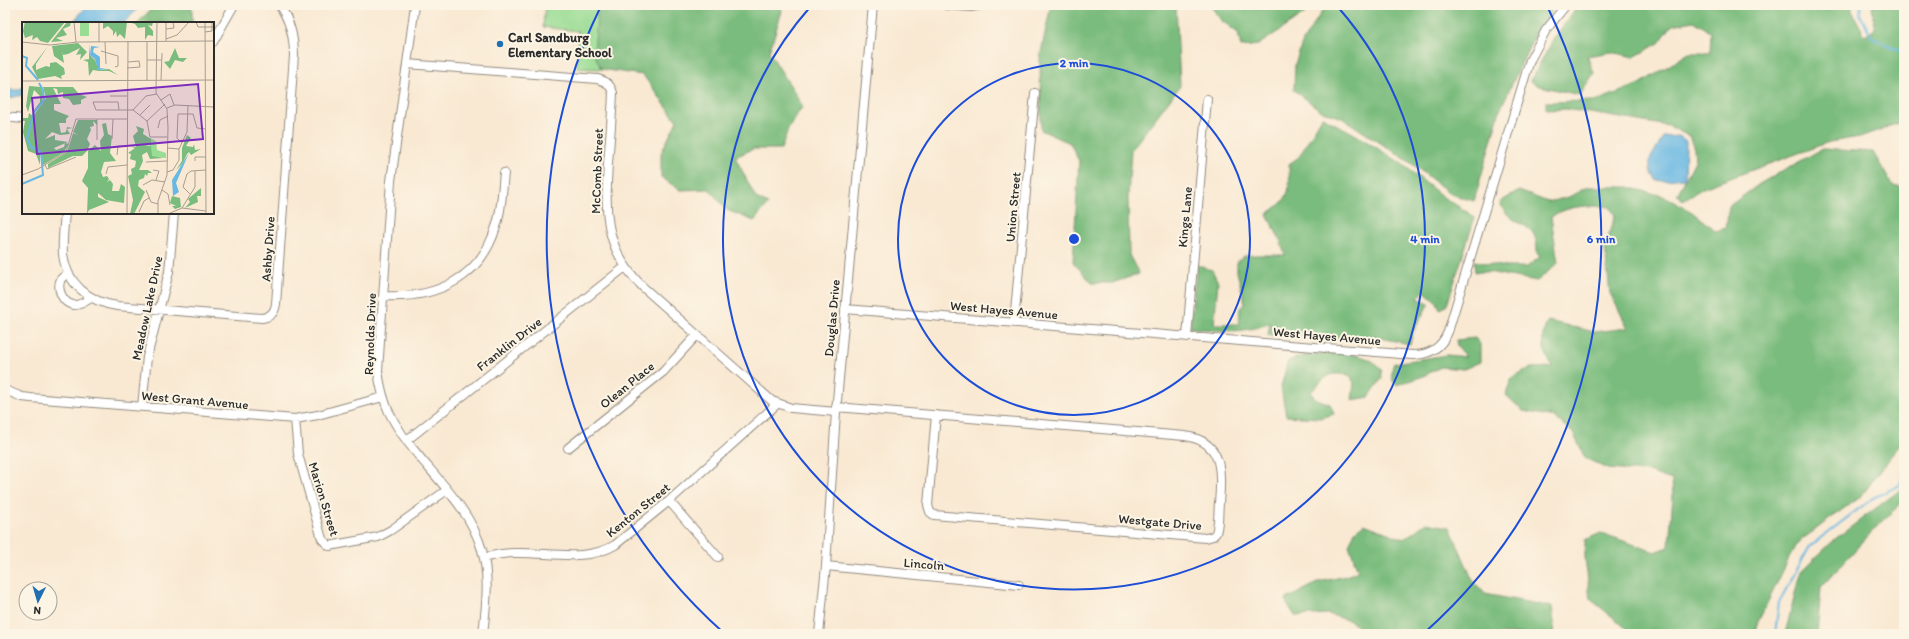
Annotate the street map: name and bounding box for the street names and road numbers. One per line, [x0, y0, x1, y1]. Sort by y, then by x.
street label: McComb Street [588, 128, 606, 214]
street label: Union Street [1002, 171, 1024, 243]
street label: Kings Lane [1175, 186, 1195, 248]
street label: Ashby Drive [258, 216, 278, 282]
street label: Meadow Lake Drive [129, 254, 165, 362]
street label: Douglas Drive [821, 279, 843, 357]
street label: Reynolds Drive [361, 293, 379, 375]
street label: West Hayes Avenue [949, 298, 1059, 322]
street label: Franklin Drive [474, 314, 544, 374]
street label: West Hayes Avenue [1272, 324, 1382, 348]
street label: Olean Place [597, 358, 657, 412]
street label: West Grant Avenue [141, 388, 249, 412]
street label: Marion Street [306, 460, 342, 538]
street label: Kenton Street [603, 480, 673, 540]
street label: Westgate Drive [1118, 511, 1202, 533]
street label: Lincoln [903, 555, 946, 573]

